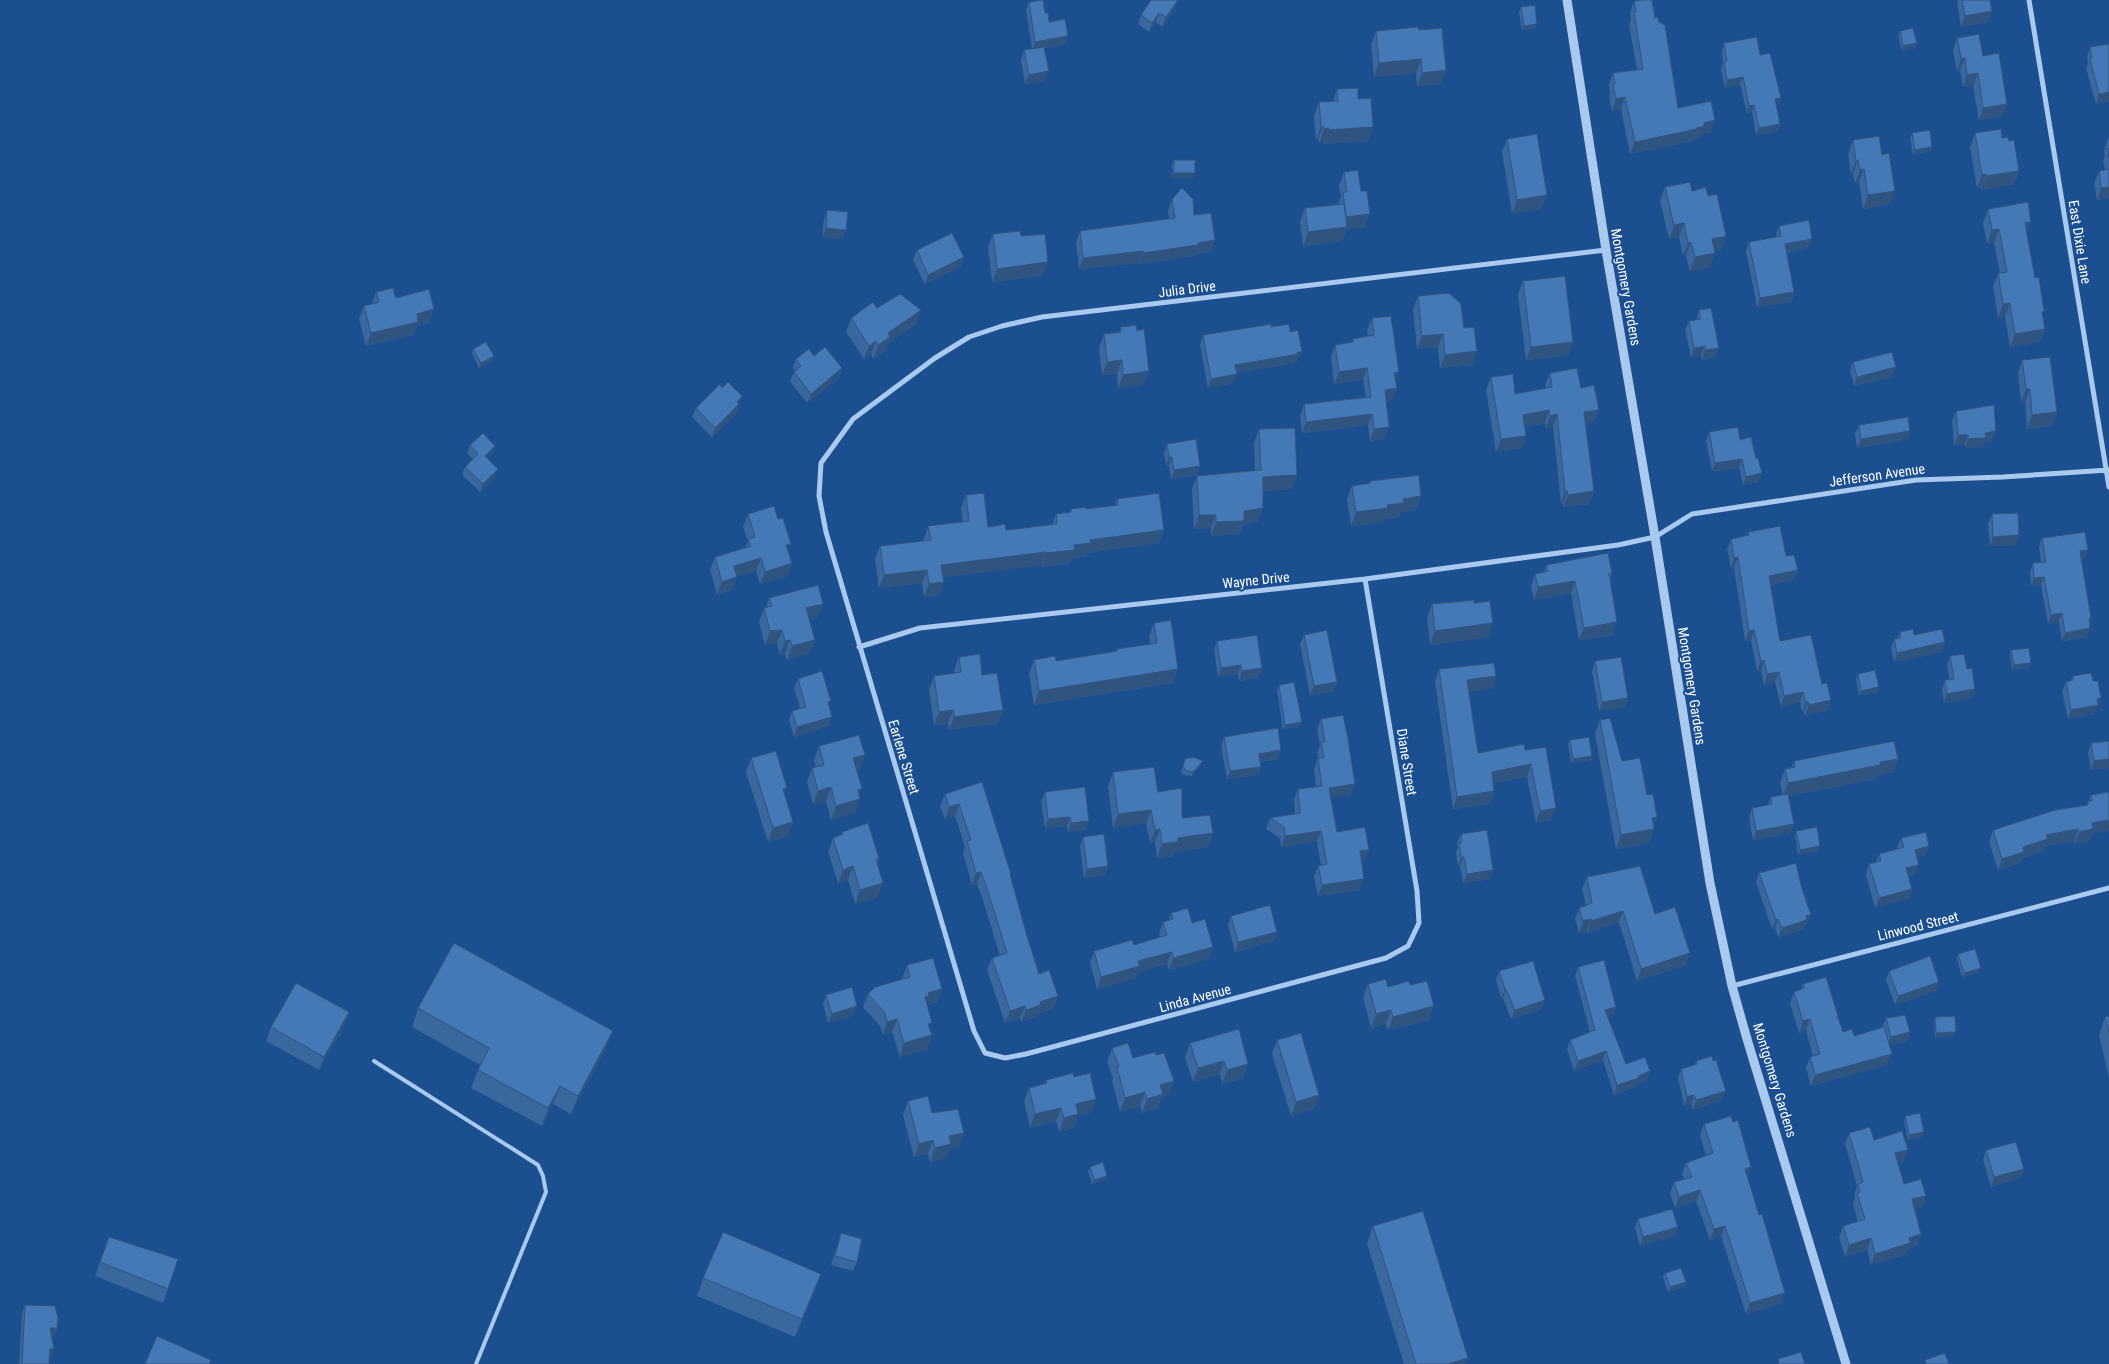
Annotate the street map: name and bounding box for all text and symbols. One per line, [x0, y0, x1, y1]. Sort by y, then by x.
street label: East Dixie Lane [2065, 199, 2095, 285]
street label: Montgomery Gardens [1608, 227, 1644, 347]
street label: Julia Drive [1157, 277, 1217, 300]
street label: Jefferson Avenue [1828, 460, 1926, 490]
street label: Wayne Drive [1222, 568, 1291, 591]
street label: Montgomery Gardens [1675, 626, 1709, 746]
street label: Earlene Street [885, 718, 923, 796]
street label: Diane Street [1394, 728, 1420, 796]
street label: Linwood Street [1876, 908, 1960, 944]
street label: Linda Avenue [1157, 981, 1233, 1015]
street label: Montgomery Gardens [1750, 1021, 1800, 1139]

